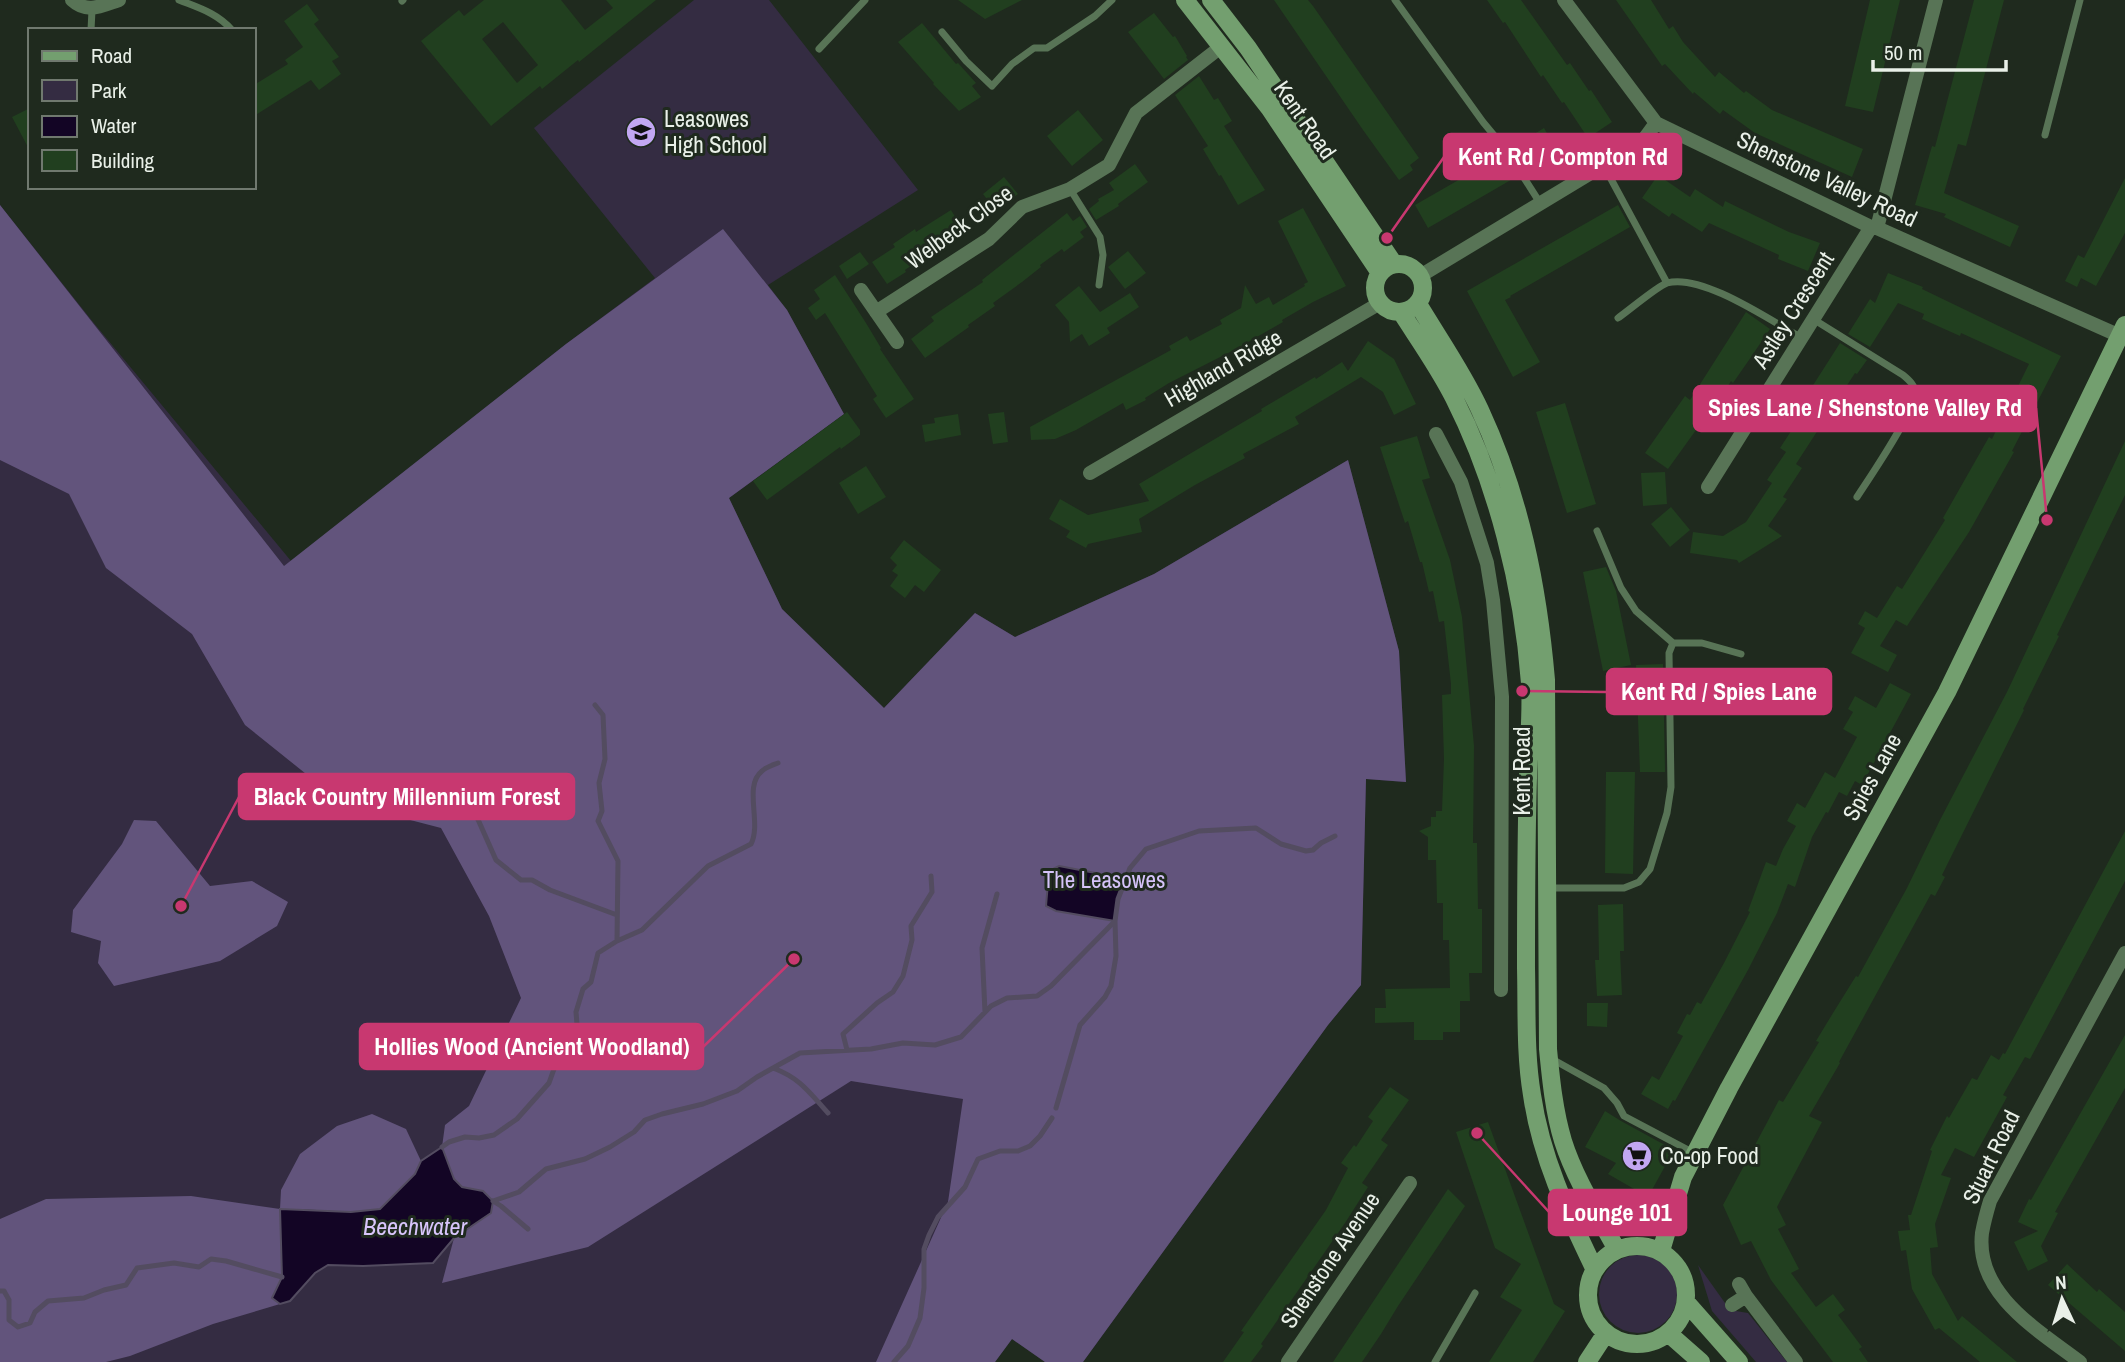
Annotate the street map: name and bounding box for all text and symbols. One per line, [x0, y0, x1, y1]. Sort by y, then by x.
legend [28, 28, 256, 189]
scale bar [1873, 28, 2006, 72]
text: 50 m [1884, 38, 1922, 67]
text: Road [91, 41, 132, 70]
street label: Kent Road [1267, 74, 1344, 165]
text: Park [91, 76, 127, 105]
place label: Leasowes High School [664, 103, 767, 160]
text: Water [91, 111, 137, 140]
school or university icon: Leasowes High School [624, 115, 658, 149]
street label: Shenstone Valley Road [1732, 123, 1922, 234]
callout: Kent Rd / Compton Rd [1444, 134, 1681, 179]
text: Kent Rd / Compton Rd [1458, 140, 1668, 172]
text: Building [91, 146, 155, 175]
street label: Welbeck Close [899, 177, 1019, 276]
street label: Astley Crescent [1744, 246, 1841, 375]
street label: Highland Ridge [1158, 321, 1287, 414]
callout: Spies Lane / Shenstone Valley Rd [1694, 386, 2036, 431]
text: Spies Lane / Shenstone Valley Rd [1708, 391, 2022, 423]
callout: Kent Rd / Spies Lane [1607, 669, 1831, 714]
text: Kent Rd / Spies Lane [1621, 675, 1817, 707]
street label: Kent Road [1506, 726, 1537, 816]
street label: Spies Lane [1835, 728, 1908, 826]
callout: Black Country Millennium Forest [239, 774, 574, 819]
text: Black Country Millennium Forest [254, 780, 561, 812]
park label: The Leasowes [1043, 864, 1165, 895]
callout: Hollies Wood (Ancient Woodland) [360, 1024, 703, 1069]
text: Hollies Wood (Ancient Woodland) [374, 1030, 690, 1062]
street label: Stuart Road [1955, 1105, 2027, 1209]
supermarket icon: Co-op Food [1620, 1139, 1654, 1173]
place label: Co-op Food [1660, 1140, 1759, 1171]
street label: Shenstone Avenue [1273, 1186, 1387, 1334]
callout: Lounge 101 [1549, 1190, 1686, 1235]
text: Lounge 101 [1562, 1196, 1672, 1228]
water label: Beechwater [363, 1210, 468, 1242]
north arrow [2027, 1264, 2097, 1334]
text: N [2054, 1269, 2067, 1295]

